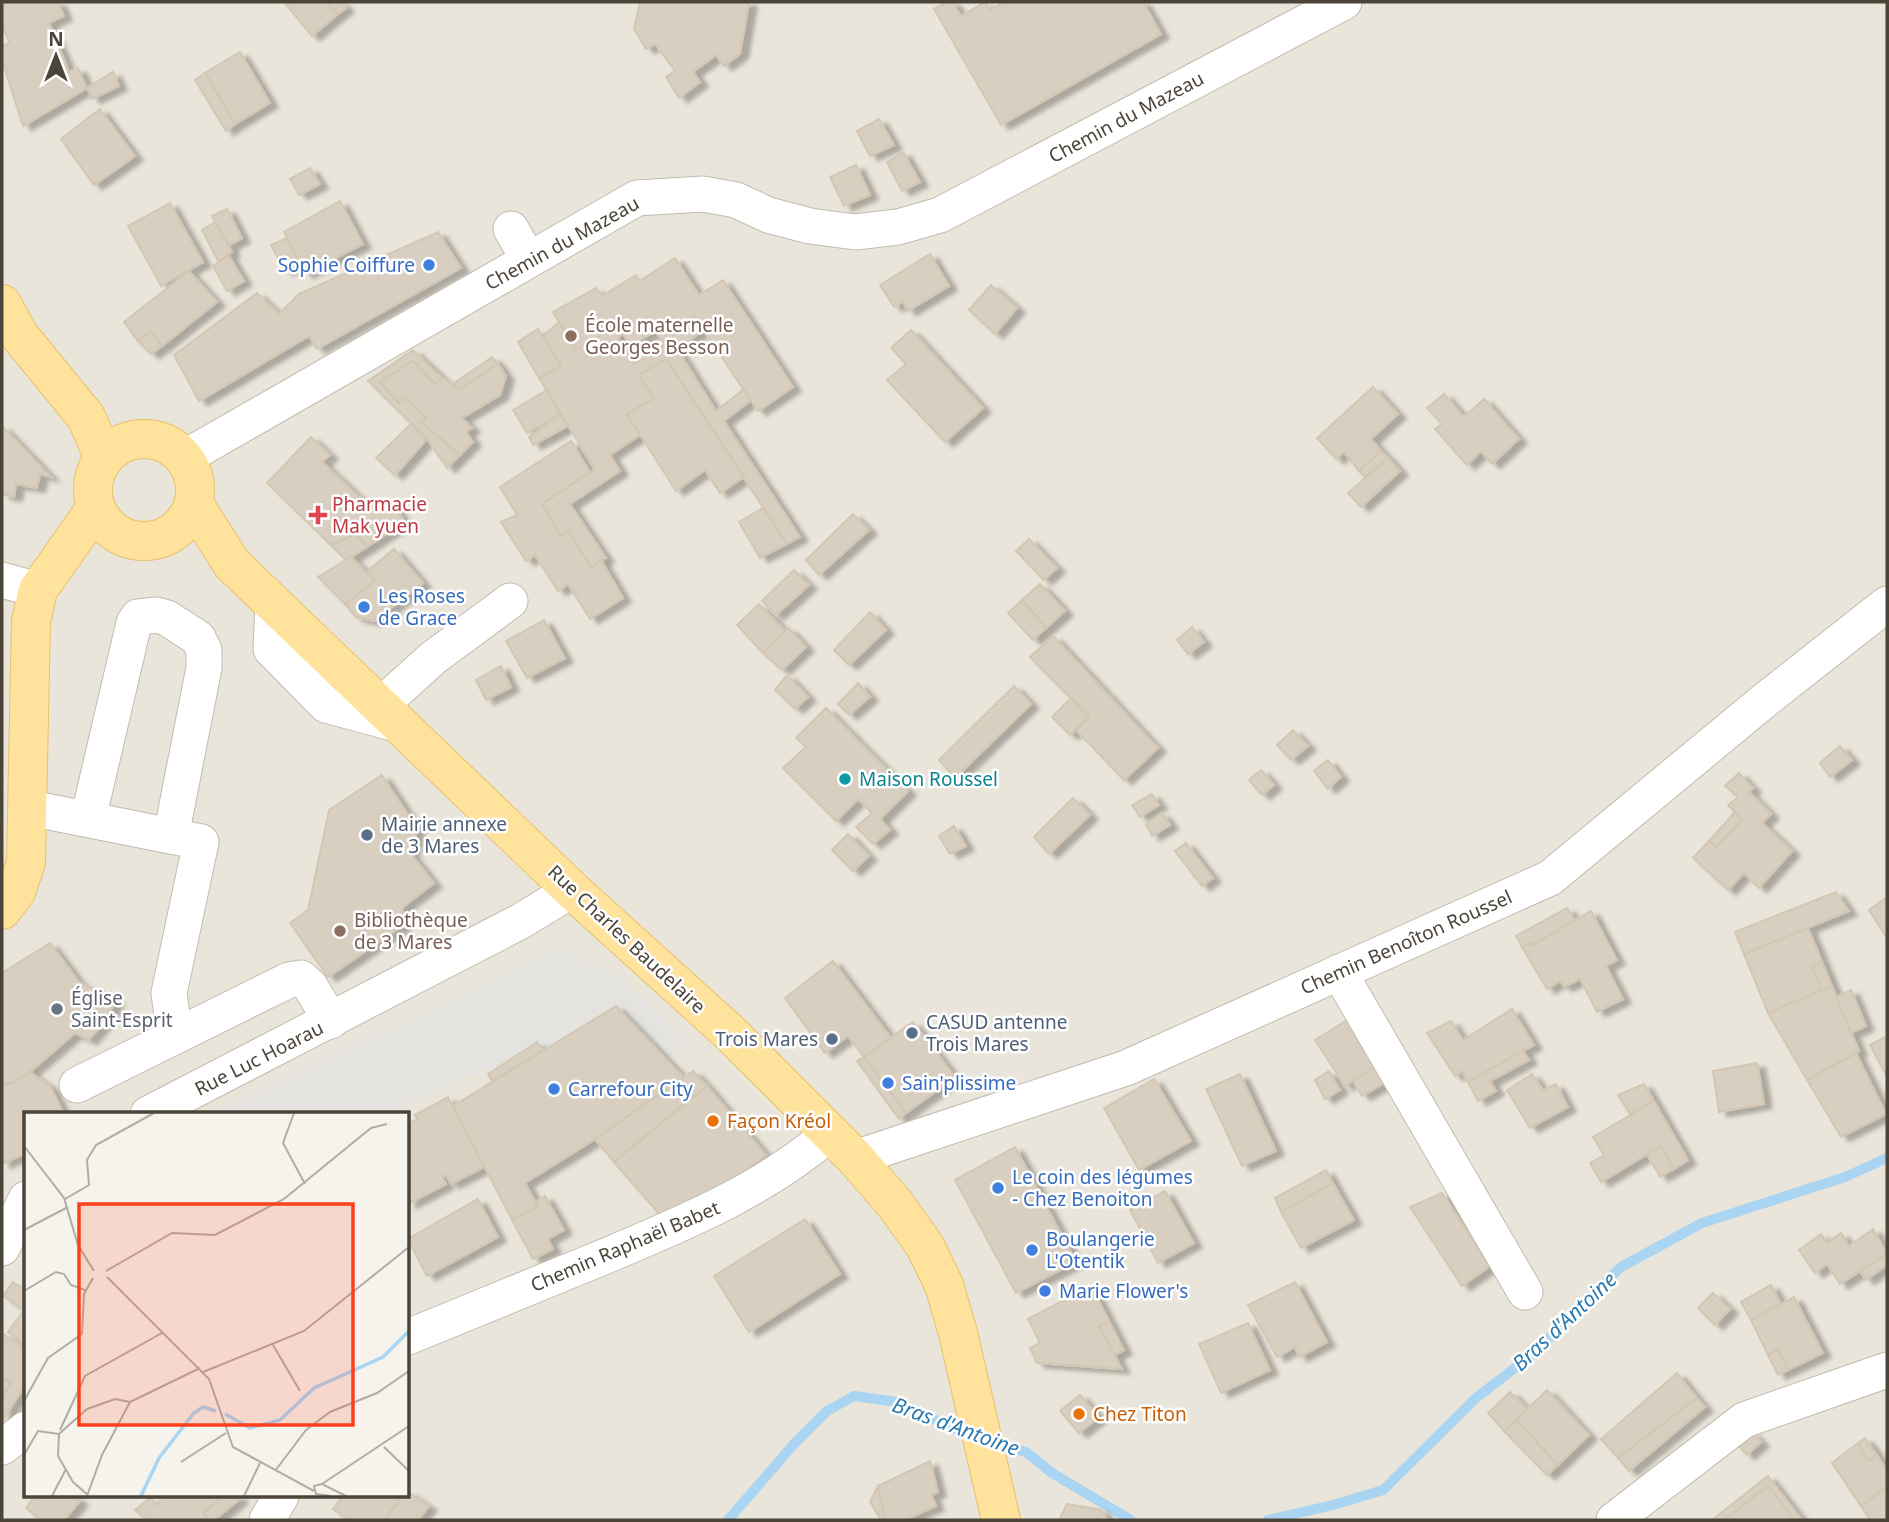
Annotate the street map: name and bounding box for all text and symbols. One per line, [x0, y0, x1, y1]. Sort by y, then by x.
north arrow [21, 21, 91, 91]
text: N [48, 26, 64, 52]
street label: Chemin du Mazeau [1044, 65, 1208, 169]
street label: Chemin du Mazeau [480, 190, 644, 296]
place label: Sophie Coiffure [278, 252, 415, 278]
marker: Sophie Coiffure [421, 257, 437, 273]
place label: École maternelle Georges Besson [585, 312, 734, 360]
marker: École maternelle Georges Besson [563, 328, 579, 344]
place label: Pharmacie Mak yuen [332, 491, 427, 539]
marker: Pharmacie Mak yuen [310, 507, 326, 523]
place label: Les Roses de Grace [378, 583, 465, 631]
marker: Les Roses de Grace [356, 599, 372, 615]
place label: Maison Roussel [859, 766, 998, 792]
marker: Maison Roussel [837, 771, 853, 787]
place label: Mairie annexe de 3 Mares [381, 811, 507, 859]
marker: Mairie annexe de 3 Mares [359, 827, 375, 843]
street label: Rue Charles Baudelaire [542, 859, 712, 1019]
street label: Chemin Benoîton Roussel [1296, 884, 1516, 1000]
place label: Bibliothèque de 3 Mares [354, 907, 468, 955]
marker: Bibliothèque de 3 Mares [332, 923, 348, 939]
place label: Église Saint-Esprit [71, 985, 173, 1033]
marker: Église Saint-Esprit [49, 1001, 65, 1017]
place label: CASUD antenne Trois Mares [926, 1009, 1067, 1057]
street label: Rue Luc Hoarau [190, 1014, 328, 1102]
marker: CASUD antenne Trois Mares [904, 1025, 920, 1041]
place label: Trois Mares [715, 1026, 818, 1052]
marker: Trois Mares [824, 1031, 840, 1047]
place label: Sain'plissime [902, 1070, 1016, 1096]
marker: Sain'plissime [880, 1075, 896, 1091]
place label: Carrefour City [568, 1076, 693, 1102]
marker: Carrefour City [546, 1081, 562, 1097]
place label: Façon Kréol [727, 1108, 831, 1134]
inset map [24, 1112, 410, 1498]
marker: Façon Kréol [705, 1113, 721, 1129]
place label: Le coin des légumes - Chez Benoiton [1012, 1164, 1193, 1212]
marker: Le coin des légumes - Chez Benoiton [990, 1180, 1006, 1196]
street label: Chemin Raphaël Babet [526, 1194, 724, 1298]
place label: Boulangerie L'Otentik [1046, 1226, 1155, 1274]
marker: Boulangerie L'Otentik [1024, 1242, 1040, 1258]
water label: Bras d'Antoine [1506, 1265, 1622, 1377]
place label: Marie Flower's [1059, 1278, 1188, 1304]
marker: Marie Flower's [1037, 1283, 1053, 1299]
water label: Bras d'Antoine [889, 1390, 1023, 1462]
place label: Chez Titon [1093, 1401, 1187, 1427]
marker: Chez Titon [1071, 1406, 1087, 1422]

